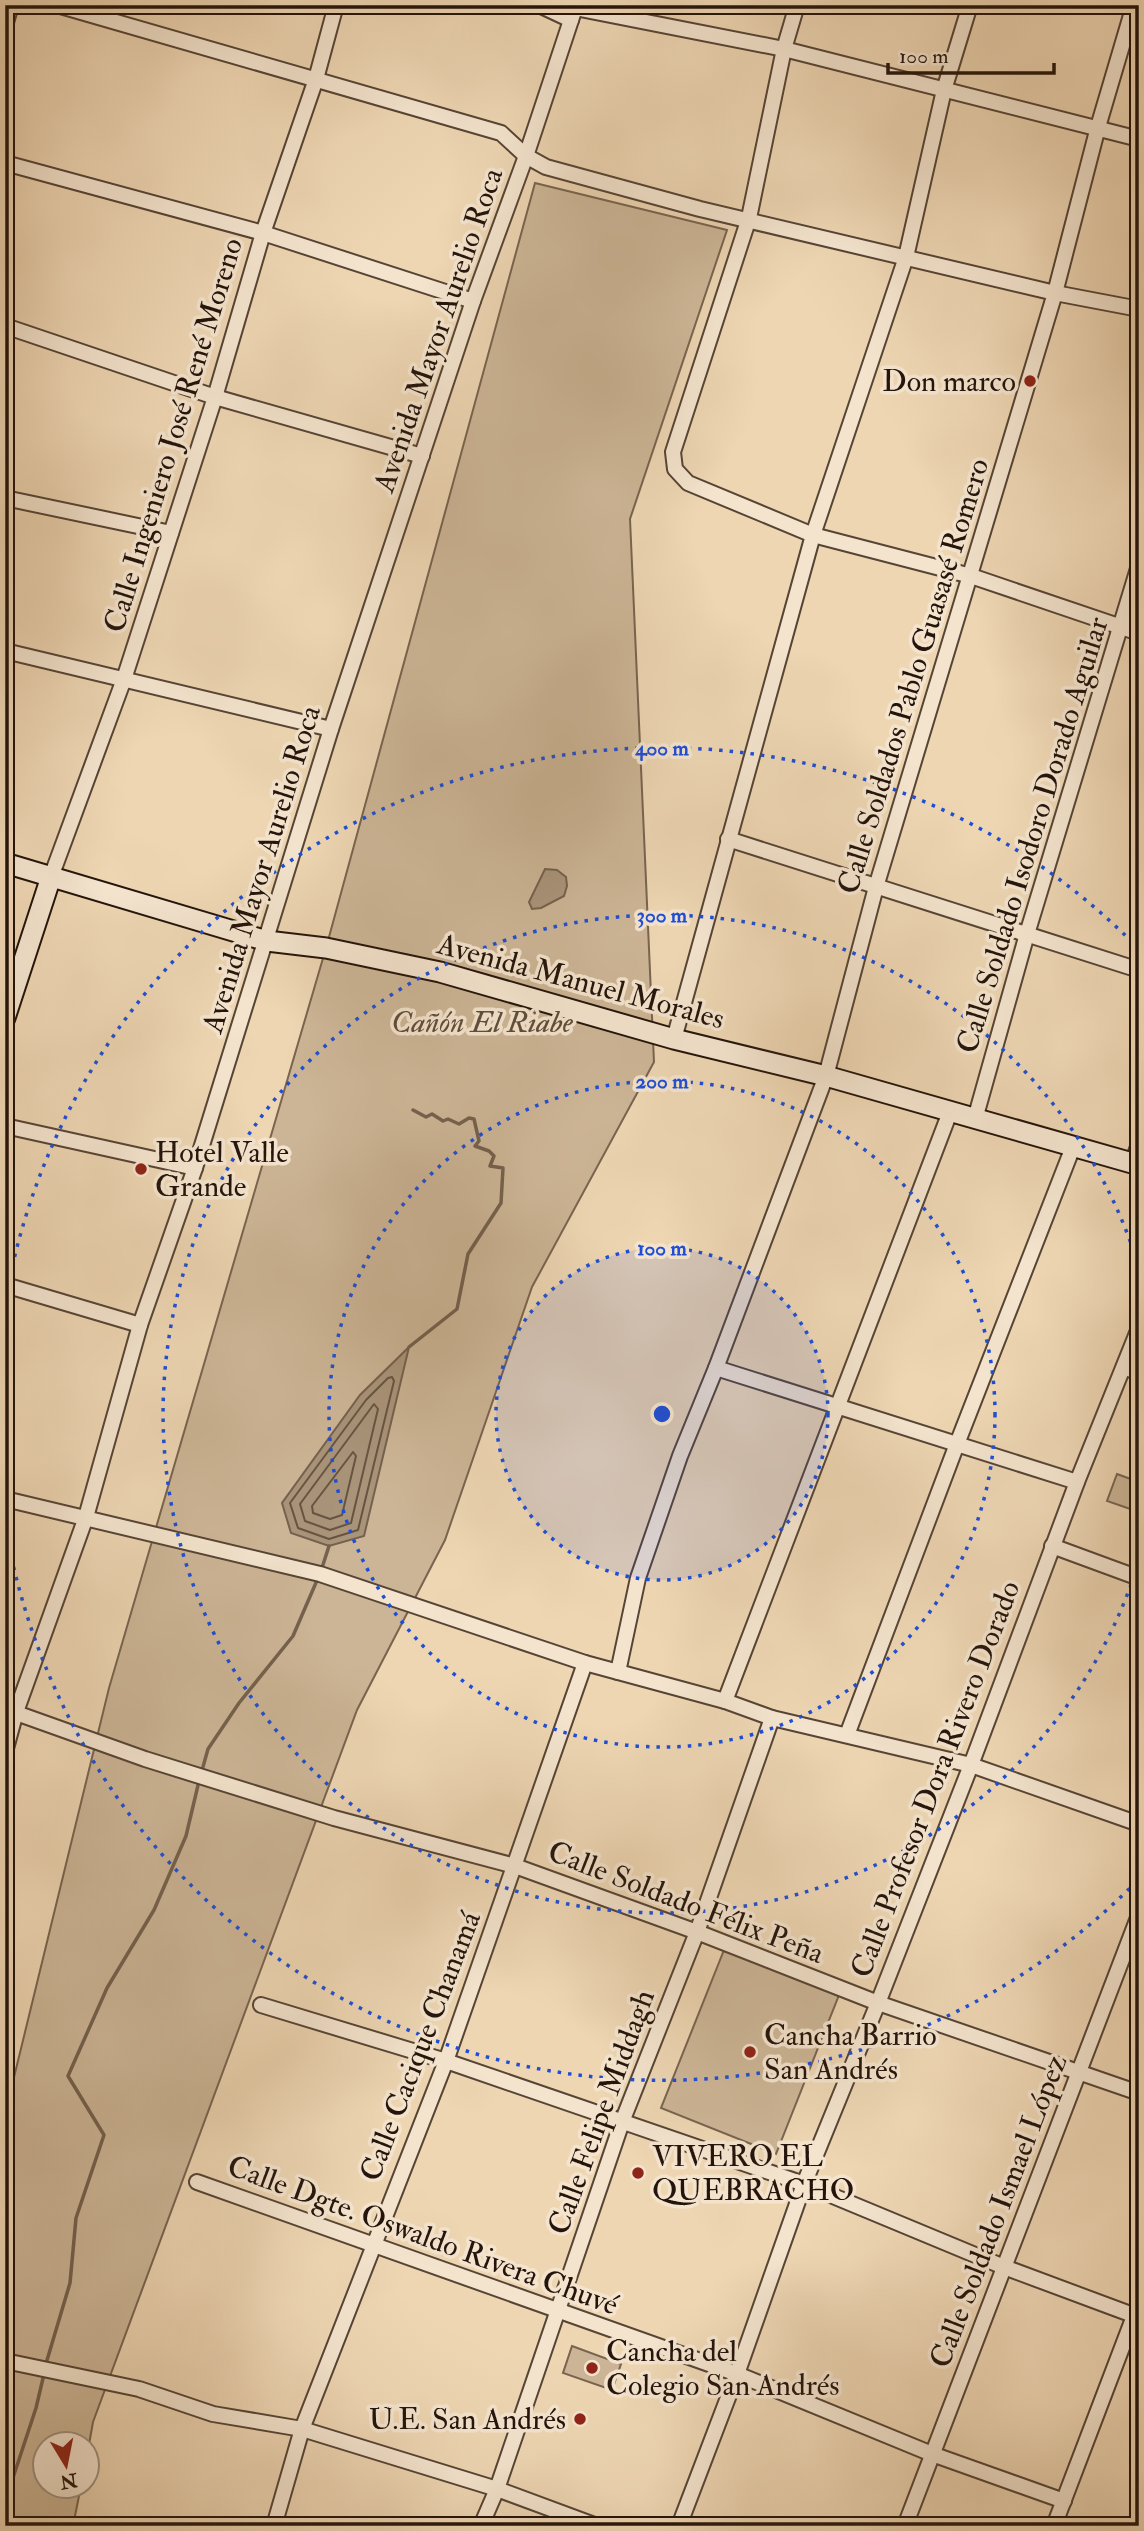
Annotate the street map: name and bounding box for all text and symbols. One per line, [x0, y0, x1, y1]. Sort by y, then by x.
scale bar [888, 32, 1055, 76]
text: 100 m [899, 43, 949, 70]
street label: Avenida Mayor Aurelio Roca [365, 163, 512, 498]
street label: Calle Ingeniero José René Moreno [96, 233, 251, 637]
place label: Don marco [882, 363, 1016, 400]
marker: Don marco [1022, 373, 1038, 389]
street label: Calle Soldados Pablo Guasasé Romero [830, 454, 997, 898]
street label: Calle Soldado Isodoro Dorado Aguilar [948, 613, 1117, 1058]
street label: Avenida Mayor Aurelio Roca [194, 700, 329, 1038]
text: 400 m [634, 735, 689, 762]
text: 300 m [637, 902, 688, 929]
street label: Avenida Manuel Morales [432, 925, 728, 1038]
park label: Cañón El Riabe [391, 1004, 574, 1041]
text: 200 m [636, 1068, 689, 1095]
place label: Hotel Valle Grande [155, 1134, 289, 1205]
marker: Hotel Valle Grande [133, 1161, 149, 1177]
text: 100 m [637, 1235, 688, 1262]
centre of rings [650, 1402, 674, 1426]
street label: Calle Profesor Dora Rivero Dorado [843, 1576, 1028, 1983]
street label: Calle Soldado Félix Peña [543, 1833, 830, 1972]
street label: Calle Cacique Chanamá [352, 1905, 489, 2186]
street label: Calle Felipe Middagh [540, 1984, 663, 2240]
place label: Cancha Barrio San Andrés [764, 2017, 937, 2088]
marker: Cancha Barrio San Andrés [742, 2044, 758, 2060]
street label: Calle Soldado Ismael López [922, 2049, 1075, 2373]
place label: VIVERO EL QUEBRACHO [652, 2138, 854, 2209]
street label: Calle Dgte. Oswaldo Rivera Chuvé [223, 2147, 624, 2324]
marker: VIVERO EL QUEBRACHO [630, 2165, 646, 2181]
place label: Cancha del Colegio San Andrés [606, 2333, 840, 2404]
marker: Cancha del Colegio San Andrés [584, 2360, 600, 2376]
place label: U.E. San Andrés [369, 2401, 566, 2438]
marker: U.E. San Andrés [572, 2411, 588, 2427]
north arrow [32, 2430, 102, 2500]
text: N [57, 2467, 80, 2494]

